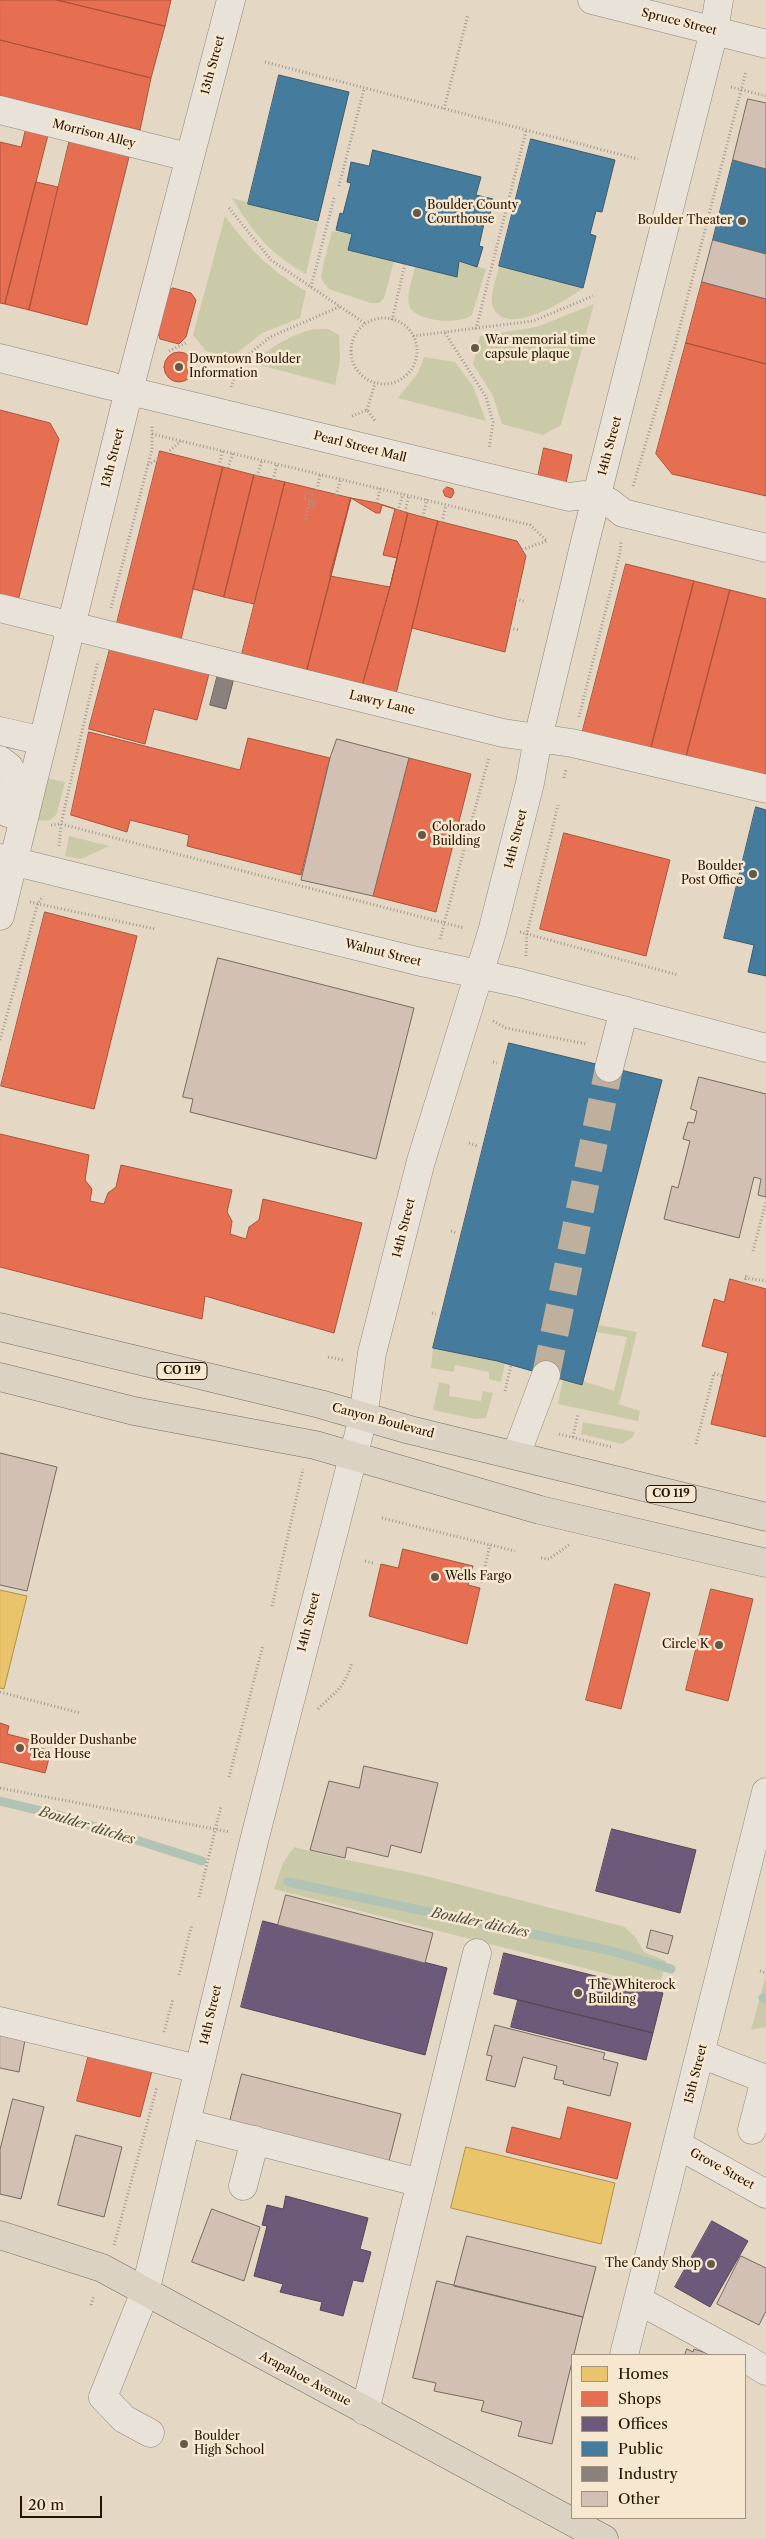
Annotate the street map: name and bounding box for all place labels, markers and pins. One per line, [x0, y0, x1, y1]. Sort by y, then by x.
place label: Boulder County Courthouse [427, 199, 518, 227]
marker: Boulder County Courthouse [411, 207, 423, 219]
place label: Boulder Theater [637, 214, 732, 228]
marker: Boulder Theater [736, 215, 748, 227]
place label: War memorial time capsule plaque [485, 334, 596, 362]
marker: War memorial time capsule plaque [469, 342, 481, 354]
place label: Downtown Boulder Information [189, 353, 301, 381]
marker: Downtown Boulder Information [173, 361, 185, 373]
place label: Colorado Building [432, 821, 486, 849]
marker: Colorado Building [416, 829, 428, 841]
place label: Boulder Post Office [681, 860, 743, 888]
marker: Boulder Post Office [747, 868, 759, 880]
place label: Wells Fargo [445, 1570, 512, 1584]
marker: Wells Fargo [429, 1571, 441, 1583]
place label: Circle K [662, 1638, 709, 1652]
marker: Circle K [713, 1639, 725, 1651]
place label: Boulder Dushanbe Tea House [30, 1734, 137, 1762]
marker: Boulder Dushanbe Tea House [14, 1742, 26, 1754]
place label: The Whiterock Building [588, 1979, 675, 2007]
marker: The Whiterock Building [572, 1987, 584, 1999]
place label: The Candy Shop [605, 2257, 701, 2271]
marker: The Candy Shop [705, 2258, 717, 2270]
place label: Boulder High School [194, 2430, 264, 2458]
marker: Boulder High School [178, 2438, 190, 2450]

